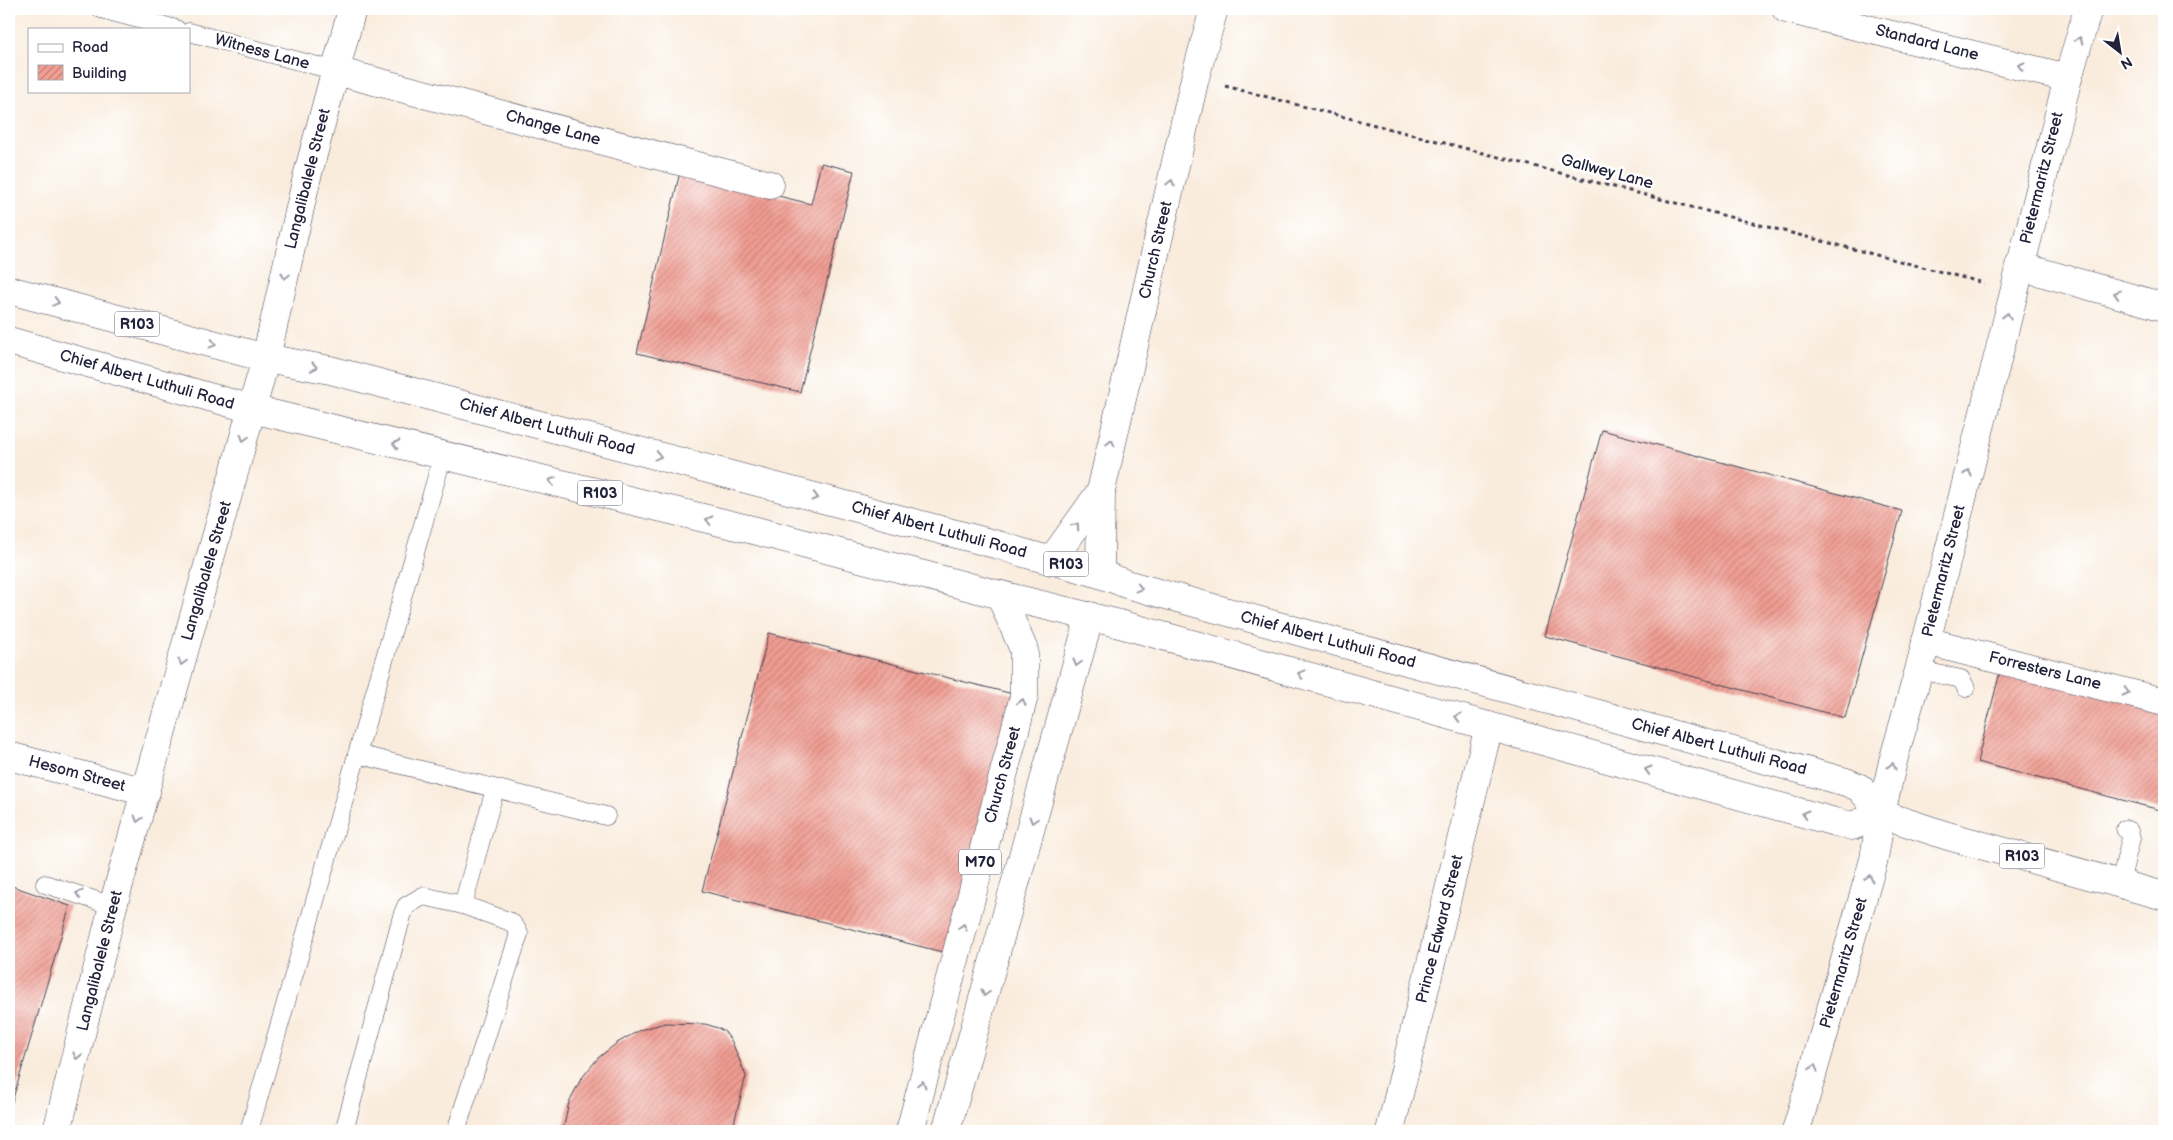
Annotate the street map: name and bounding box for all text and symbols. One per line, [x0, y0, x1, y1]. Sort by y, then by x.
street label: Standard Lane [1873, 21, 1981, 65]
legend [28, 28, 190, 92]
north arrow [2096, 28, 2146, 78]
street label: Witness Lane [212, 30, 312, 74]
one-way arrow [2073, 35, 2084, 44]
text: Road [72, 38, 108, 57]
text: N [2118, 53, 2135, 73]
one-way arrow [2016, 61, 2025, 72]
text: Building [72, 64, 127, 83]
street label: Change Lane [503, 106, 603, 150]
street label: Langalibalele Street [281, 107, 335, 251]
street label: Pietermaritz Street [2016, 110, 2068, 246]
street label: Gallwey Lane [1559, 151, 1656, 194]
one-way arrow [1165, 178, 1176, 187]
street label: Church Street [1136, 199, 1177, 301]
one-way arrow [280, 271, 291, 280]
one-way arrow [2114, 289, 2122, 299]
one-way arrow [51, 296, 60, 307]
one-way arrow [2001, 311, 2012, 320]
road number: R103 [114, 312, 160, 336]
one-way arrow [209, 338, 217, 349]
street label: Chief Albert Luthuli Road [57, 346, 237, 414]
one-way arrow [310, 361, 318, 372]
street label: Chief Albert Luthuli Road [457, 394, 637, 460]
one-way arrow [239, 434, 250, 443]
one-way arrow [392, 439, 401, 450]
one-way arrow [1106, 439, 1116, 448]
one-way arrow [653, 450, 662, 461]
one-way arrow [1962, 469, 1973, 478]
one-way arrow [547, 476, 556, 487]
road number: R103 [578, 480, 622, 506]
one-way arrow [810, 491, 819, 502]
street label: Chief Albert Luthuli Road [849, 497, 1029, 563]
street label: Langalibalele Street [178, 499, 236, 643]
street label: Pietermaritz Street [1918, 503, 1970, 639]
one-way arrow [705, 515, 714, 526]
one-way arrow [1070, 522, 1079, 532]
road number: R103 [1044, 552, 1088, 576]
one-way arrow [1135, 582, 1144, 593]
street label: Chief Albert Luthuli Road [1238, 607, 1418, 673]
street label: Forresters Lane [1987, 648, 2104, 694]
one-way arrow [177, 658, 187, 666]
one-way arrow [1072, 659, 1083, 668]
one-way arrow [1298, 670, 1306, 680]
one-way arrow [2121, 686, 2130, 697]
one-way arrow [1016, 698, 1027, 707]
one-way arrow [1454, 713, 1462, 723]
street label: Chief Albert Luthuli Road [1629, 714, 1809, 780]
street label: Church Street [981, 724, 1025, 826]
street label: Hesom Street [27, 752, 128, 796]
one-way arrow [1886, 762, 1897, 771]
one-way arrow [1644, 766, 1653, 776]
one-way arrow [1800, 809, 1809, 820]
one-way arrow [133, 815, 144, 823]
one-way arrow [1029, 815, 1039, 824]
road number: R103 [2000, 844, 2044, 868]
road number: M70 [959, 850, 1001, 874]
street label: Prince Edward Street [1412, 853, 1468, 1005]
one-way arrow [1863, 875, 1873, 883]
street label: Langalibalele Street [73, 889, 127, 1033]
one-way arrow [75, 890, 84, 900]
street label: Pietermaritz Street [1816, 895, 1872, 1031]
one-way arrow [958, 923, 968, 932]
one-way arrow [980, 989, 991, 998]
one-way arrow [72, 1052, 82, 1060]
one-way arrow [1809, 1065, 1819, 1073]
one-way arrow [916, 1080, 927, 1089]

